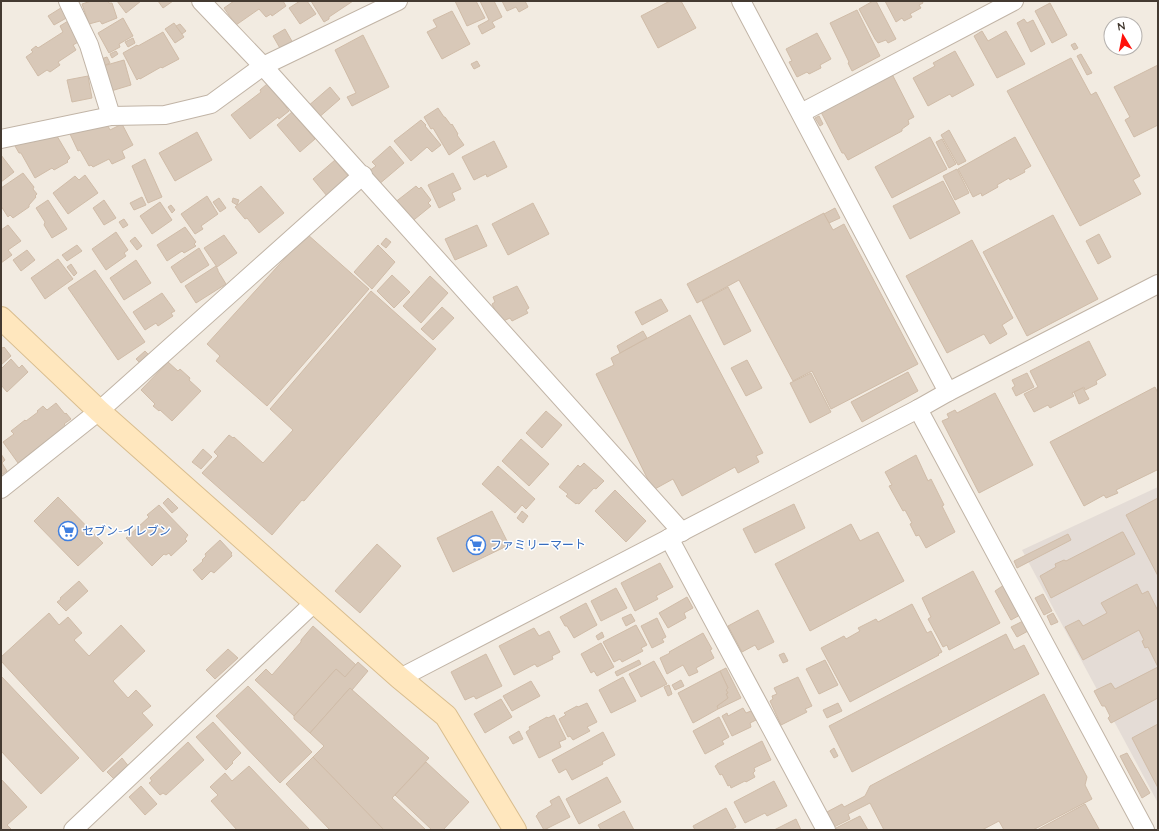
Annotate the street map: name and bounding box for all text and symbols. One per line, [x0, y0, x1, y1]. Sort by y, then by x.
north arrow [1103, 16, 1143, 56]
text: N [1116, 19, 1126, 34]
supermarket icon: セブン-イレブン [57, 520, 79, 542]
place label: セブン-イレブン [82, 523, 171, 538]
supermarket icon: ファミリーマート [465, 534, 487, 556]
place label: ファミリーマート [490, 537, 586, 552]

